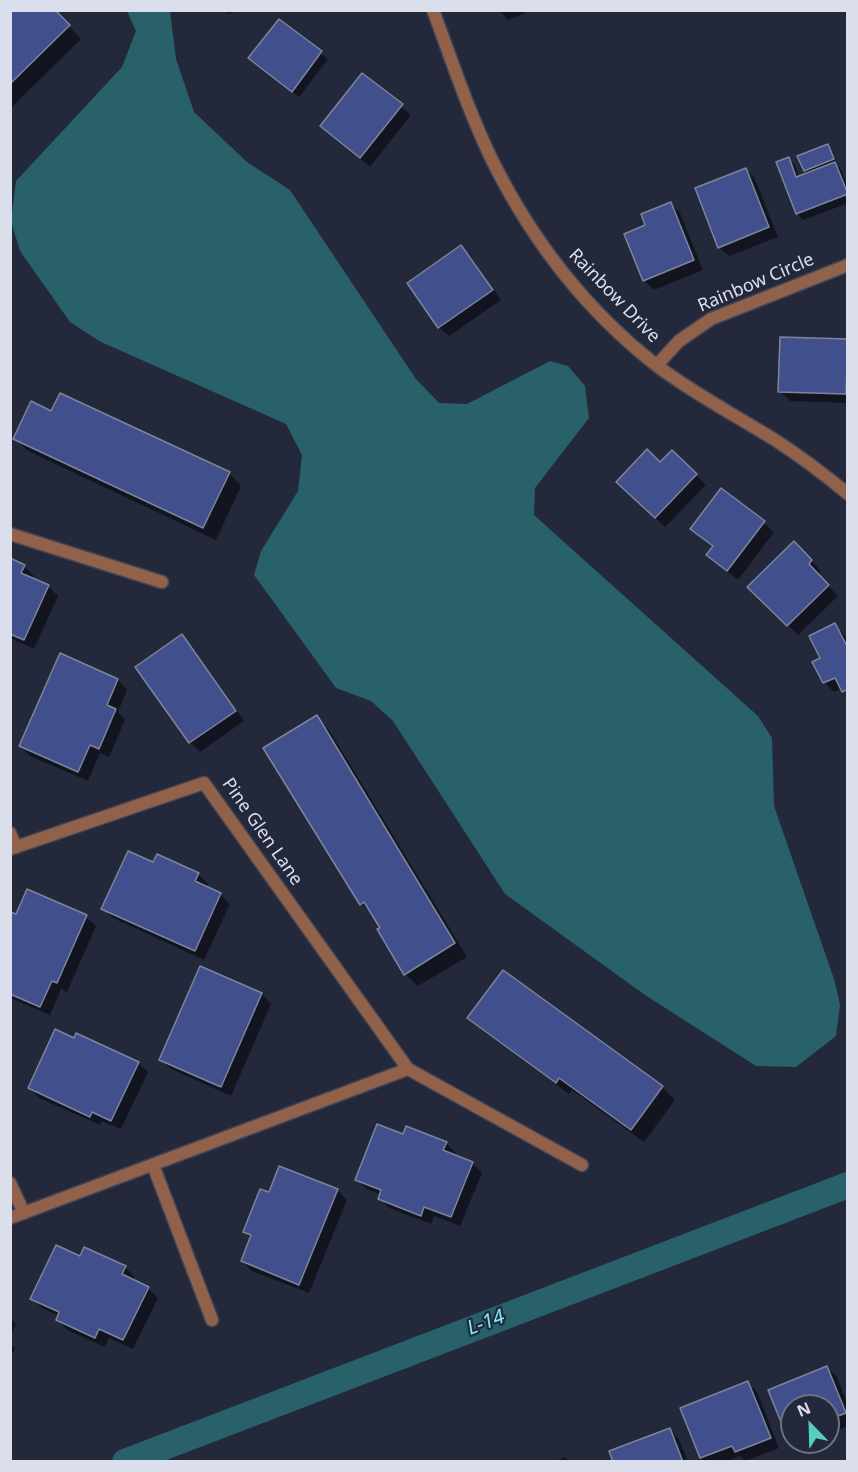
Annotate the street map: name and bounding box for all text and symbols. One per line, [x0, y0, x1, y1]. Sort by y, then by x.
street label: Rainbow Drive [564, 245, 664, 347]
street label: Rainbow Circle [695, 249, 817, 317]
street label: Pine Glen Lane [217, 774, 307, 890]
water label: L-14 [464, 1305, 508, 1341]
north arrow [780, 1394, 840, 1454]
text: N [793, 1397, 814, 1422]

